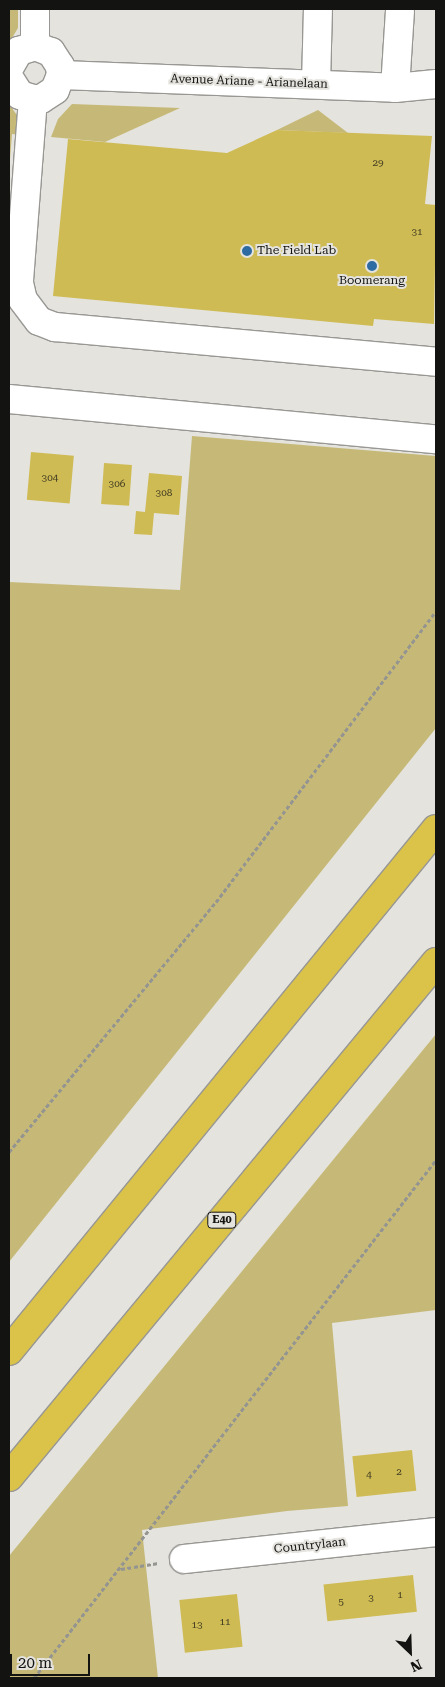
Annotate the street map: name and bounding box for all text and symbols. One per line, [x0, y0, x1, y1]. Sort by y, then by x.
street label: Avenue Ariane - Arianelaan [170, 72, 328, 92]
house number: 29 [372, 157, 384, 169]
house number: 31 [411, 226, 423, 238]
place label: The Field Lab [257, 244, 336, 258]
marker: The Field Lab [241, 245, 253, 257]
marker: Boomerang [366, 260, 378, 272]
place label: Boomerang [339, 274, 405, 288]
house number: 304 [42, 472, 58, 484]
house number: 306 [109, 478, 125, 490]
house number: 308 [156, 487, 172, 499]
road number: E40 [207, 1212, 237, 1228]
house number: 2 [396, 1466, 402, 1478]
house number: 4 [366, 1469, 372, 1481]
street label: Countrylaan [273, 1535, 347, 1557]
house number: 1 [397, 1589, 403, 1601]
house number: 3 [368, 1592, 374, 1604]
house number: 5 [338, 1596, 344, 1608]
house number: 11 [219, 1616, 231, 1628]
house number: 13 [191, 1619, 203, 1631]
north arrow [385, 1627, 435, 1677]
scale bar [12, 1644, 92, 1676]
text: 20 m [18, 1654, 52, 1672]
text: N [408, 1656, 424, 1675]

